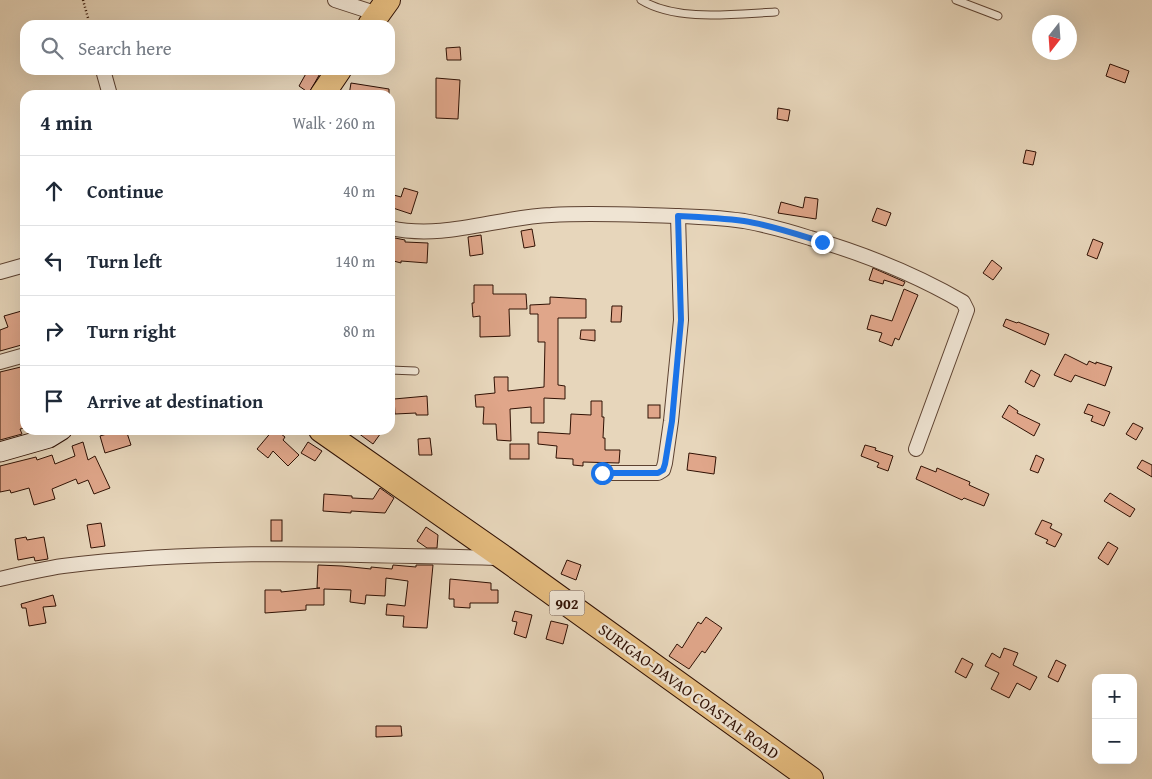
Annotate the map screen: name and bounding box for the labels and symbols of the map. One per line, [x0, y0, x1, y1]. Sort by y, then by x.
north arrow [1032, 15, 1077, 60]
route end [811, 231, 834, 254]
route start [591, 462, 614, 485]
road number: 902 [550, 590, 584, 616]
street label: SURIGAO-DAVAO COASTAL ROAD [594, 617, 785, 765]

